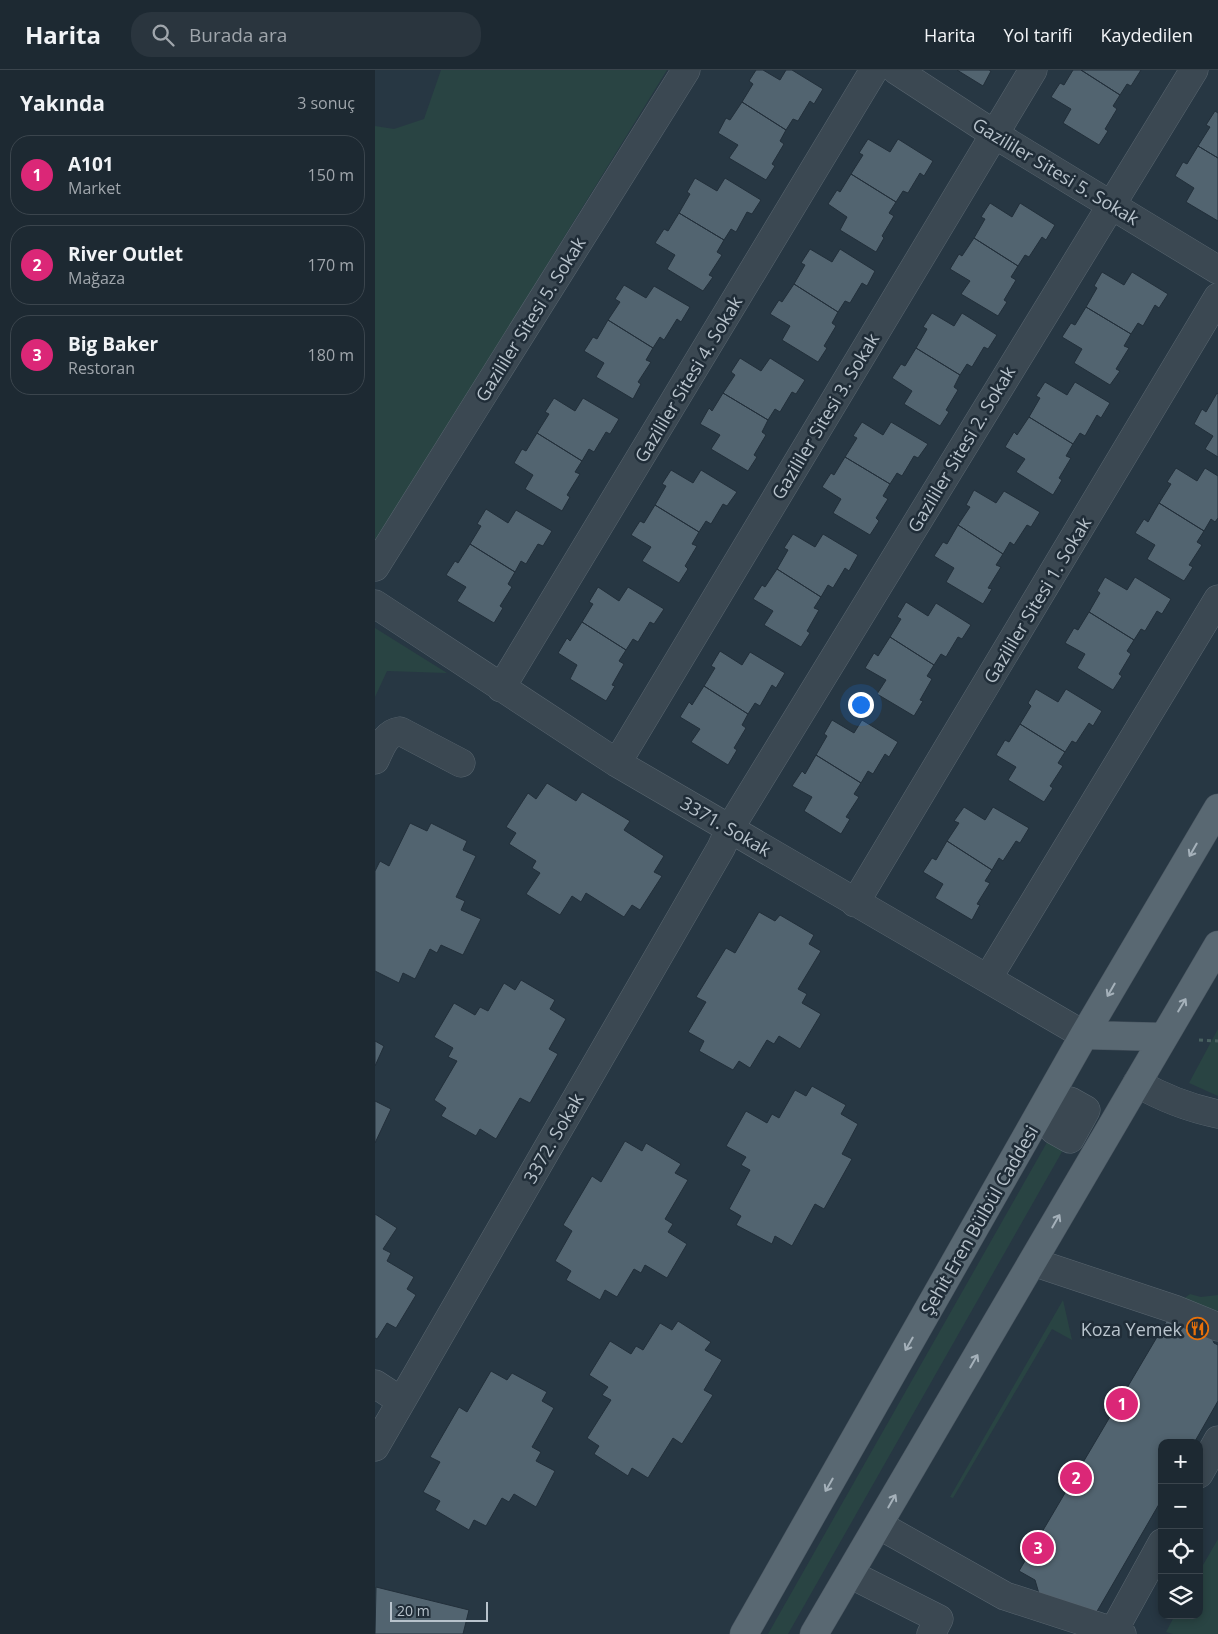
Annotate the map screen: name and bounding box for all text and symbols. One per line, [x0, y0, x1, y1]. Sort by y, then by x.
search box [131, 12, 481, 57]
text: Harita [25, 18, 101, 51]
icon: search [149, 21, 177, 49]
text: Burada ara [189, 22, 287, 48]
text: Harita [924, 23, 976, 47]
text: Yol tarifi [1004, 23, 1073, 47]
text: Kaydedilen [1101, 23, 1193, 47]
text: Yakında [20, 89, 105, 117]
text: 3 sonuç [297, 92, 355, 114]
street label: Gazililer Sitesi 5. Sokak [968, 112, 1144, 230]
text: A101 [68, 151, 114, 177]
text: 1 [32, 164, 42, 186]
text: 150 m [308, 164, 354, 186]
text: Market [68, 177, 121, 199]
street label: Gazililer Sitesi 5. Sokak [470, 232, 591, 406]
text: River Outlet [68, 241, 183, 267]
text: 2 [32, 254, 42, 276]
text: 170 m [308, 254, 354, 276]
text: Mağaza [68, 267, 125, 289]
street label: Gazililer Sitesi 4. Sokak [629, 291, 747, 467]
street label: Gazililer Sitesi 3. Sokak [766, 328, 884, 504]
text: Big Baker [68, 331, 158, 357]
text: 3 [32, 344, 42, 366]
text: 180 m [308, 344, 354, 366]
text: Restoran [68, 357, 135, 379]
street label: Gazililer Sitesi 2. Sokak [902, 361, 1020, 537]
street label: Gazililer Sitesi 1. Sokak [978, 512, 1096, 688]
your location [848, 692, 874, 718]
street label: 3371. Sokak [677, 791, 776, 862]
one-way arrow [1188, 842, 1198, 856]
one-way arrow [1105, 982, 1115, 996]
one-way arrow [1178, 998, 1188, 1013]
street label: 3372. Sokak [518, 1088, 589, 1187]
street label: Şehit Eren Bülbül Caddesi [915, 1121, 1043, 1319]
one-way arrow [1052, 1214, 1062, 1229]
place label: Koza Yemek [1081, 1317, 1183, 1341]
restaurant icon: Koza Yemek [1186, 1317, 1210, 1341]
one-way arrow [904, 1336, 914, 1351]
one-way arrow [970, 1355, 980, 1369]
pin: 1 [1106, 1385, 1138, 1423]
map controls [1158, 1439, 1203, 1619]
button: + [1158, 1439, 1203, 1484]
pin: 2 [1060, 1459, 1092, 1497]
one-way arrow [823, 1477, 833, 1492]
button: − [1158, 1484, 1203, 1529]
one-way arrow [888, 1495, 898, 1509]
pin: 3 [1022, 1529, 1054, 1567]
button: locate [1158, 1529, 1203, 1574]
button: layers [1158, 1574, 1203, 1619]
scale bar [390, 1599, 487, 1622]
text: 20 m [397, 1601, 430, 1620]

